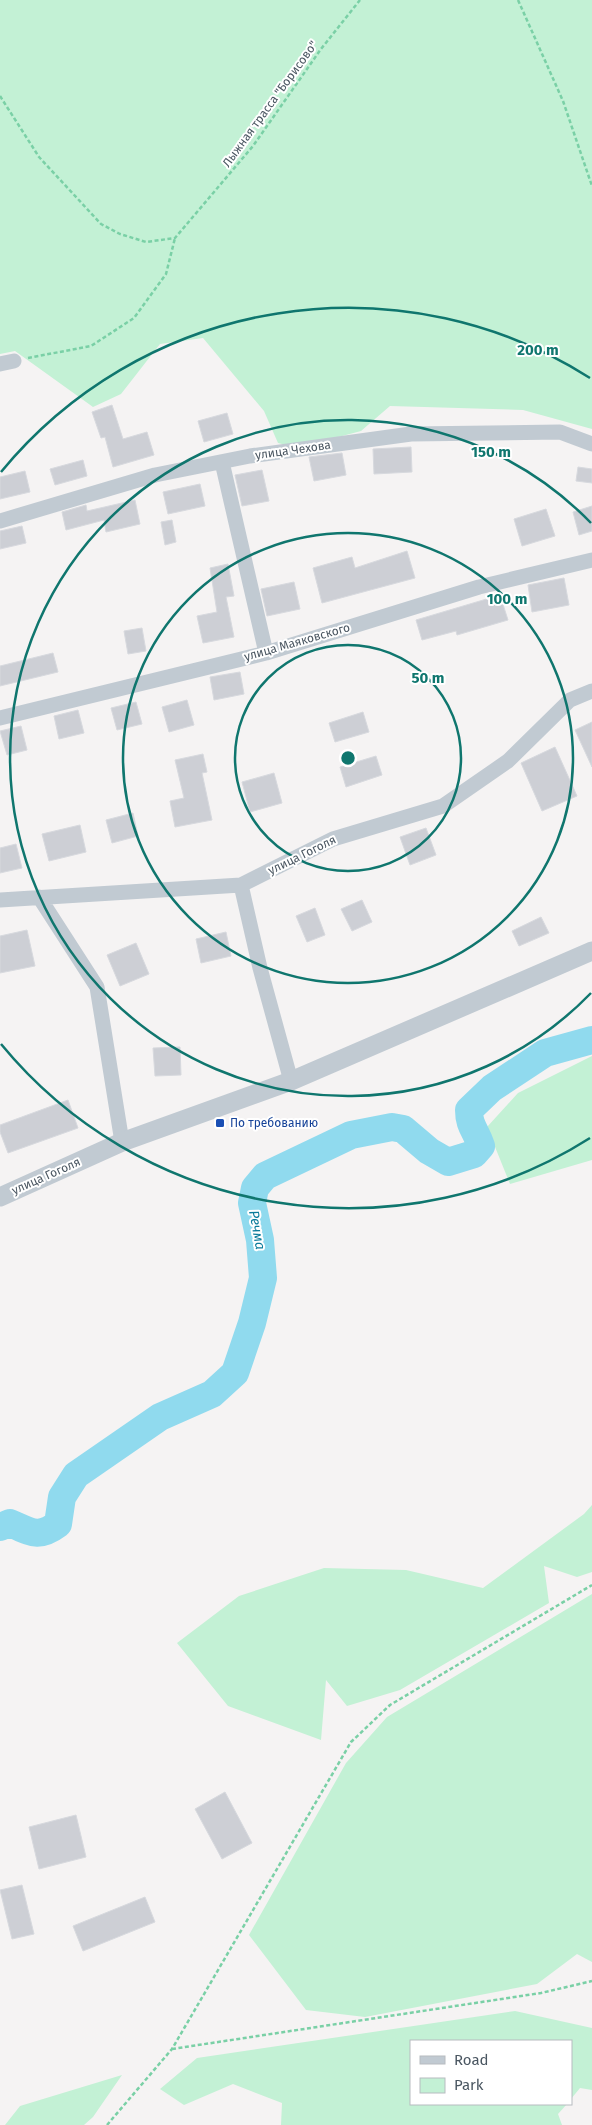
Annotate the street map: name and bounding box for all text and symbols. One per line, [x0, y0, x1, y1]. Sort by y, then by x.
street label: Лыжная трасса "Борисово" [220, 38, 321, 170]
text: 200 m [517, 341, 559, 359]
street label: улица Чехова [254, 438, 332, 462]
text: 150 m [471, 443, 511, 461]
text: 100 m [487, 590, 527, 608]
street label: улица Маяковского [242, 620, 352, 664]
text: 50 m [411, 669, 445, 687]
centre of rings [339, 749, 357, 767]
street label: улица Гоголя [266, 833, 338, 877]
place label: По требованию [230, 1116, 318, 1130]
marker: По требованию [214, 1117, 226, 1129]
street label: улица Гоголя [9, 1155, 83, 1197]
water label: Речма [245, 1209, 269, 1251]
legend [410, 2040, 572, 2105]
text: Road [454, 2051, 489, 2069]
text: Park [454, 2076, 484, 2094]

